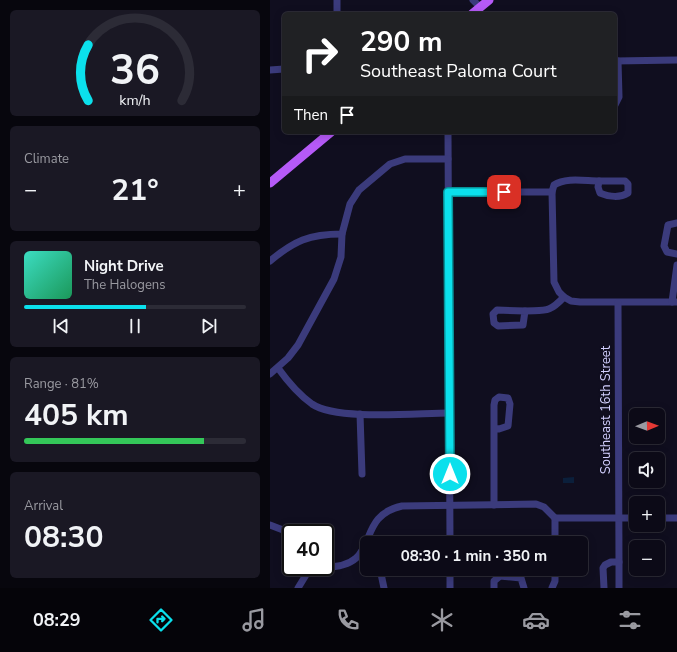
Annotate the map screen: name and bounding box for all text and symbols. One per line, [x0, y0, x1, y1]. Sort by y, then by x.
text: 290 m [360, 23, 443, 61]
icon: right [294, 28, 346, 80]
text: 36 [110, 42, 160, 99]
text: Southeast Paloma Court [360, 59, 556, 83]
text: km/h [119, 90, 151, 109]
icon: arrive [336, 104, 358, 126]
text: Then [294, 105, 328, 125]
text: Climate [24, 150, 69, 168]
text: 21° [111, 170, 159, 211]
text: − [24, 175, 37, 205]
text: + [233, 175, 246, 205]
pin [487, 175, 521, 209]
icon: arrive [493, 181, 515, 203]
text: Night Drive [84, 256, 164, 276]
text: The Halogens [84, 276, 165, 294]
icon: previous [50, 315, 72, 337]
icon: pause [124, 315, 146, 337]
icon: next [198, 315, 220, 337]
street label: Southeast 16th Street [597, 345, 615, 474]
text: Range · 81% [24, 375, 99, 393]
text: 405 km [24, 395, 129, 436]
north arrow [629, 408, 665, 444]
map controls [629, 408, 665, 576]
button: sound [629, 452, 665, 488]
position arrow [429, 453, 471, 495]
button: + [629, 496, 665, 532]
text: Arrival [24, 497, 63, 515]
text: 08:30 [24, 517, 103, 558]
speed limit sign: 40 [282, 524, 334, 576]
button: − [629, 540, 665, 576]
text: 08:30 · 1 min · 350 m [401, 546, 547, 566]
icon: directions [147, 606, 175, 634]
icon: music [240, 606, 268, 634]
icon: phone [334, 606, 362, 634]
icon: climate [428, 606, 456, 634]
icon: car [522, 606, 550, 634]
icon: filters [616, 606, 644, 634]
text: 08:29 [33, 608, 81, 632]

